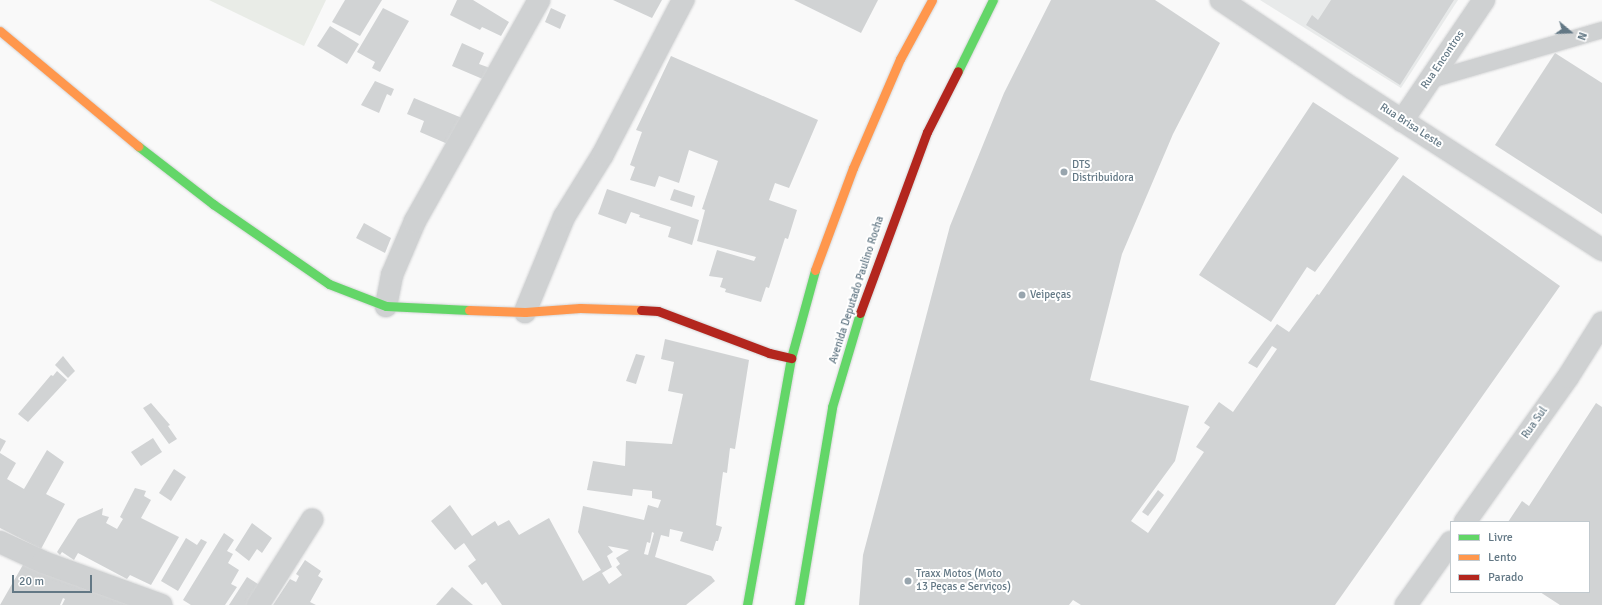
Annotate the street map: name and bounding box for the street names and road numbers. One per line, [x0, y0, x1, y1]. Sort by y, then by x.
street label: Rua Encontros [1419, 28, 1467, 92]
street label: Rua Brisa Leste [1377, 101, 1445, 151]
street label: Avenida Deputado Paulino Rocha [827, 215, 887, 365]
street label: Rua Sul [1519, 405, 1551, 441]

